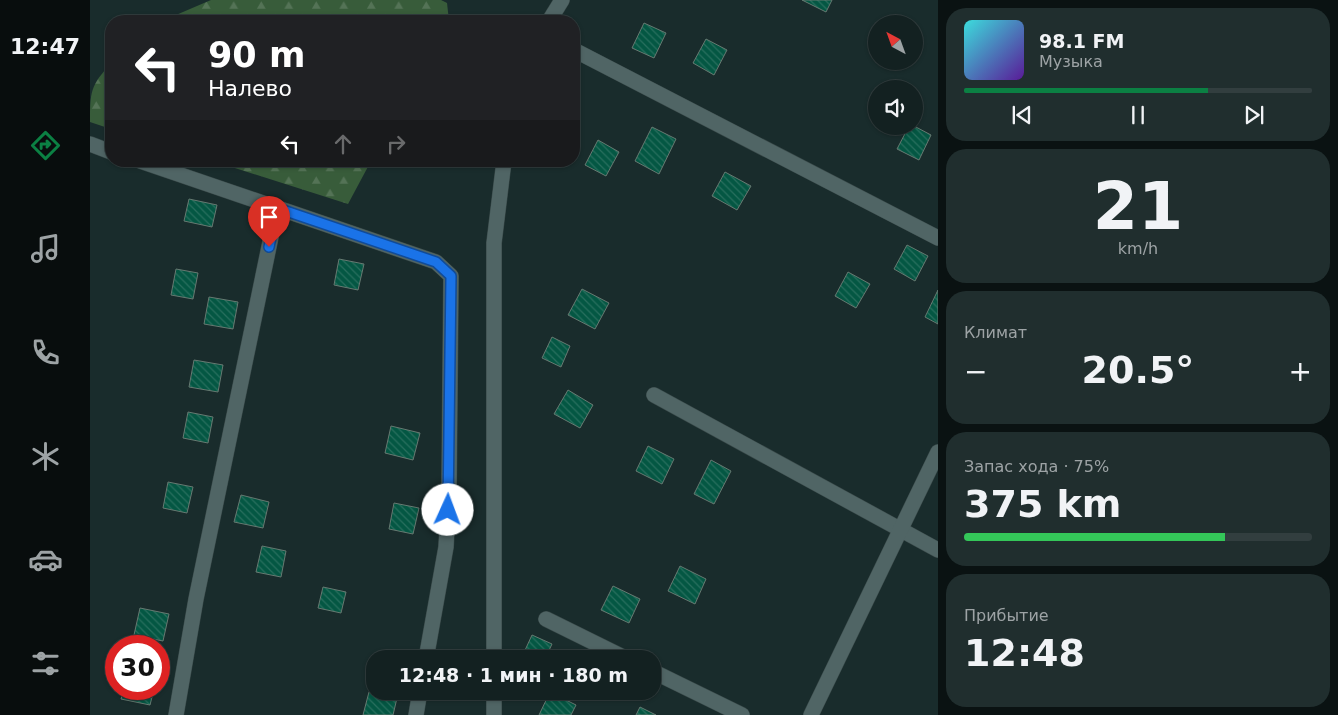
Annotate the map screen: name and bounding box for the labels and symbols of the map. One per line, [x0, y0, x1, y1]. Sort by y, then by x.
north arrow [868, 15, 922, 70]
pin [248, 196, 290, 247]
position arrow [421, 483, 473, 535]
speed limit sign: 30 [105, 635, 170, 700]

